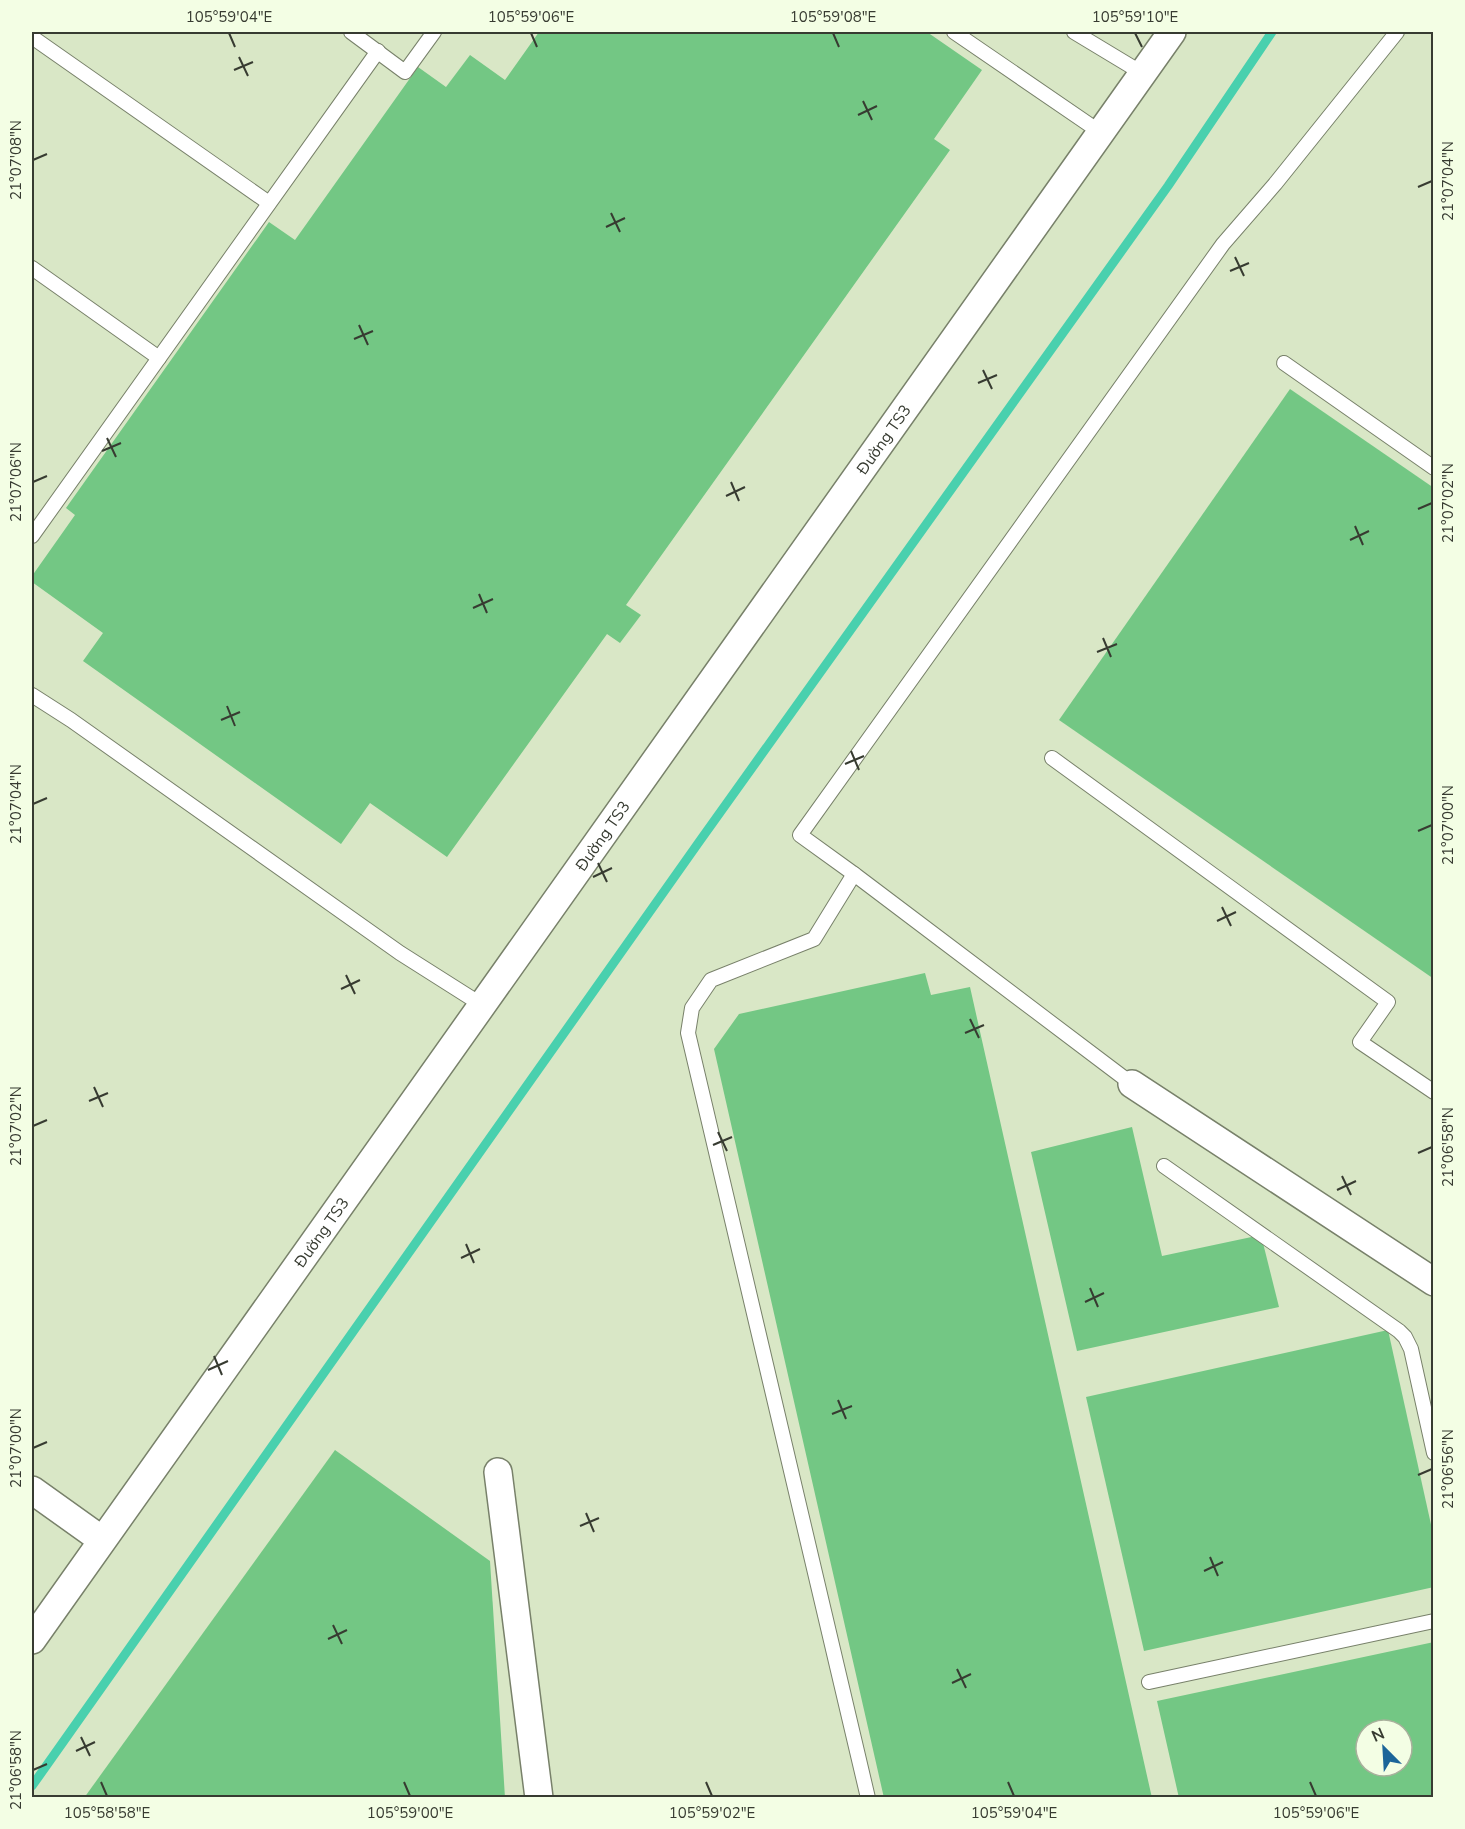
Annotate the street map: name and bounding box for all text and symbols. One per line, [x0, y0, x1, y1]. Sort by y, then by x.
text: 105°59'04"E [186, 7, 272, 27]
text: 105°59'06"E [488, 7, 574, 27]
text: 105°59'08"E [790, 7, 876, 27]
text: 105°59'10"E [1092, 7, 1178, 27]
text: 21°07'08"N [6, 120, 26, 200]
text: 21°07'04"N [1438, 141, 1458, 221]
street label: Đường TS3 [851, 400, 917, 480]
text: 21°07'06"N [6, 442, 26, 522]
text: 21°07'02"N [1438, 463, 1458, 543]
text: 21°07'04"N [6, 764, 26, 844]
text: 21°07'00"N [1438, 785, 1458, 865]
street label: Đường TS3 [570, 797, 635, 876]
text: 21°07'02"N [6, 1086, 26, 1166]
text: 21°06'58"N [1438, 1107, 1458, 1187]
street label: Đường TS3 [289, 1193, 354, 1273]
text: 21°07'00"N [6, 1408, 26, 1488]
text: 21°06'56"N [1438, 1429, 1458, 1509]
north arrow [1354, 1718, 1414, 1778]
text: N [1368, 1723, 1388, 1748]
text: 21°06'58"N [6, 1730, 26, 1810]
text: 105°58'58"E [64, 1803, 150, 1823]
text: 105°59'00"E [367, 1803, 453, 1823]
text: 105°59'02"E [669, 1803, 755, 1823]
text: 105°59'04"E [971, 1803, 1057, 1823]
text: 105°59'06"E [1273, 1803, 1359, 1823]

